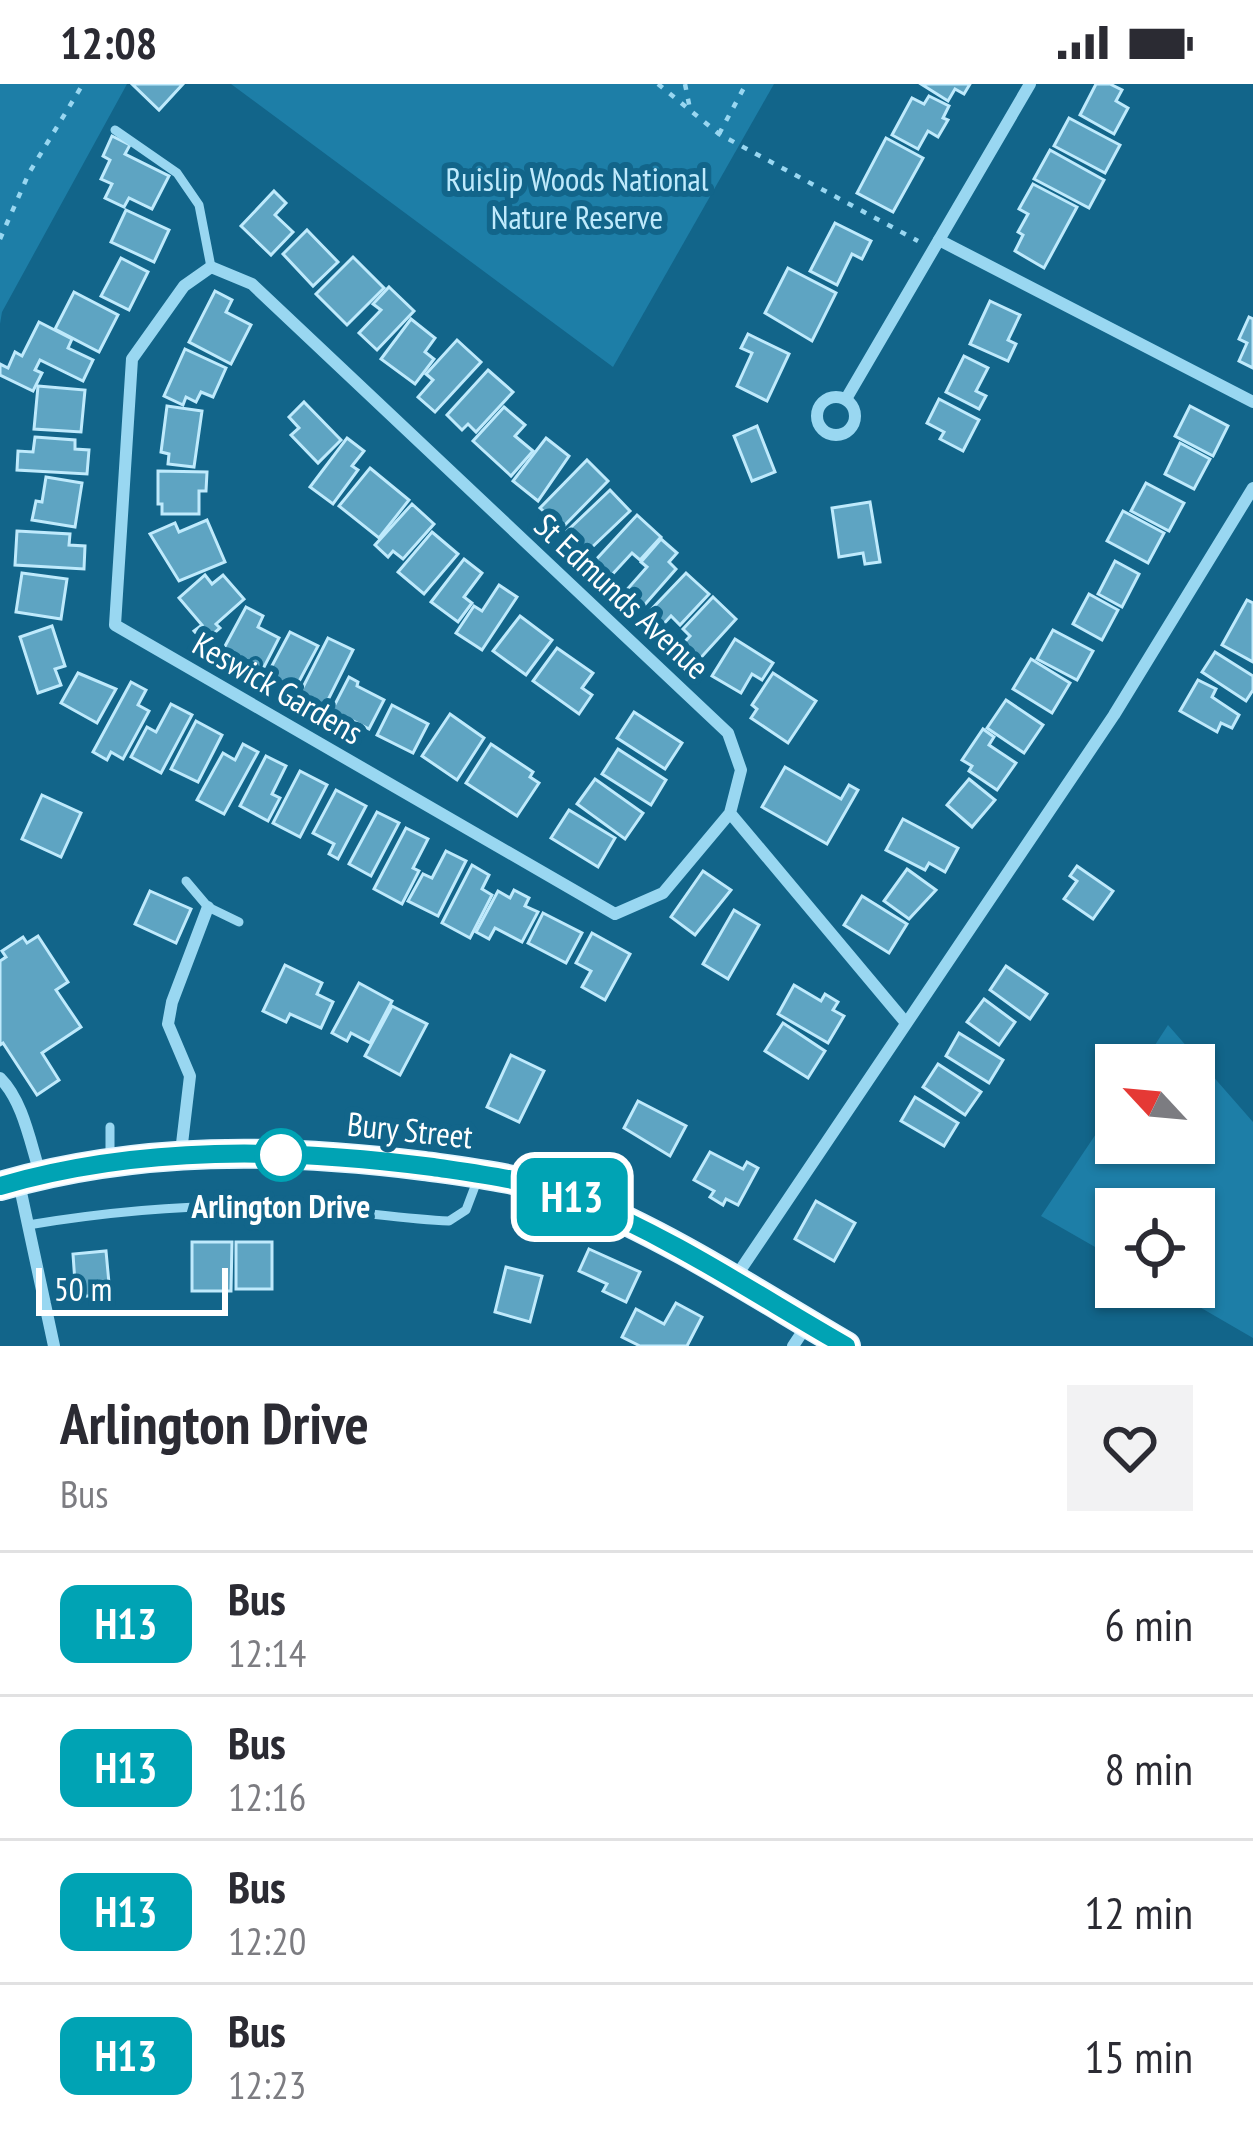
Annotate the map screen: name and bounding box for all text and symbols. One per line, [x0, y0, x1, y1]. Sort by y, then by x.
text: 12:08 [60, 13, 157, 71]
park label: Ruislip Woods National Nature Reserve [446, 157, 709, 238]
street label: St Edmunds Avenue [526, 504, 719, 688]
street label: Keswick Gardens [186, 622, 371, 753]
north arrow [1095, 1044, 1215, 1164]
map controls [1095, 1044, 1215, 1308]
street label: Bury Street [345, 1102, 475, 1157]
marker: Arlington Drive [256, 1130, 306, 1180]
line badge: H13 [503, 1158, 641, 1236]
text: H13 [541, 1169, 603, 1224]
place label: Arlington Drive [191, 1184, 370, 1227]
button: locate [1095, 1188, 1215, 1308]
scale bar [36, 1262, 228, 1315]
text: 50 m [54, 1267, 112, 1310]
button: heart [1067, 1385, 1193, 1511]
text: Arlington Drive [60, 1386, 369, 1460]
text: Bus [60, 1468, 108, 1519]
text: Bus [228, 1569, 286, 1627]
text: 6 min [1104, 1595, 1193, 1653]
text: H13 [95, 1596, 157, 1651]
text: 12:14 [228, 1627, 306, 1678]
text: Bus [228, 1713, 286, 1771]
text: 8 min [1104, 1739, 1193, 1797]
text: H13 [95, 1740, 157, 1795]
text: 12:16 [228, 1771, 306, 1822]
text: Bus [228, 1857, 286, 1915]
text: 12 min [1084, 1883, 1193, 1941]
text: H13 [95, 1884, 157, 1939]
text: 12:20 [228, 1915, 306, 1966]
text: Bus [228, 2001, 286, 2059]
text: 15 min [1084, 2027, 1193, 2085]
text: H13 [95, 2028, 157, 2083]
text: 12:23 [228, 2059, 306, 2110]

